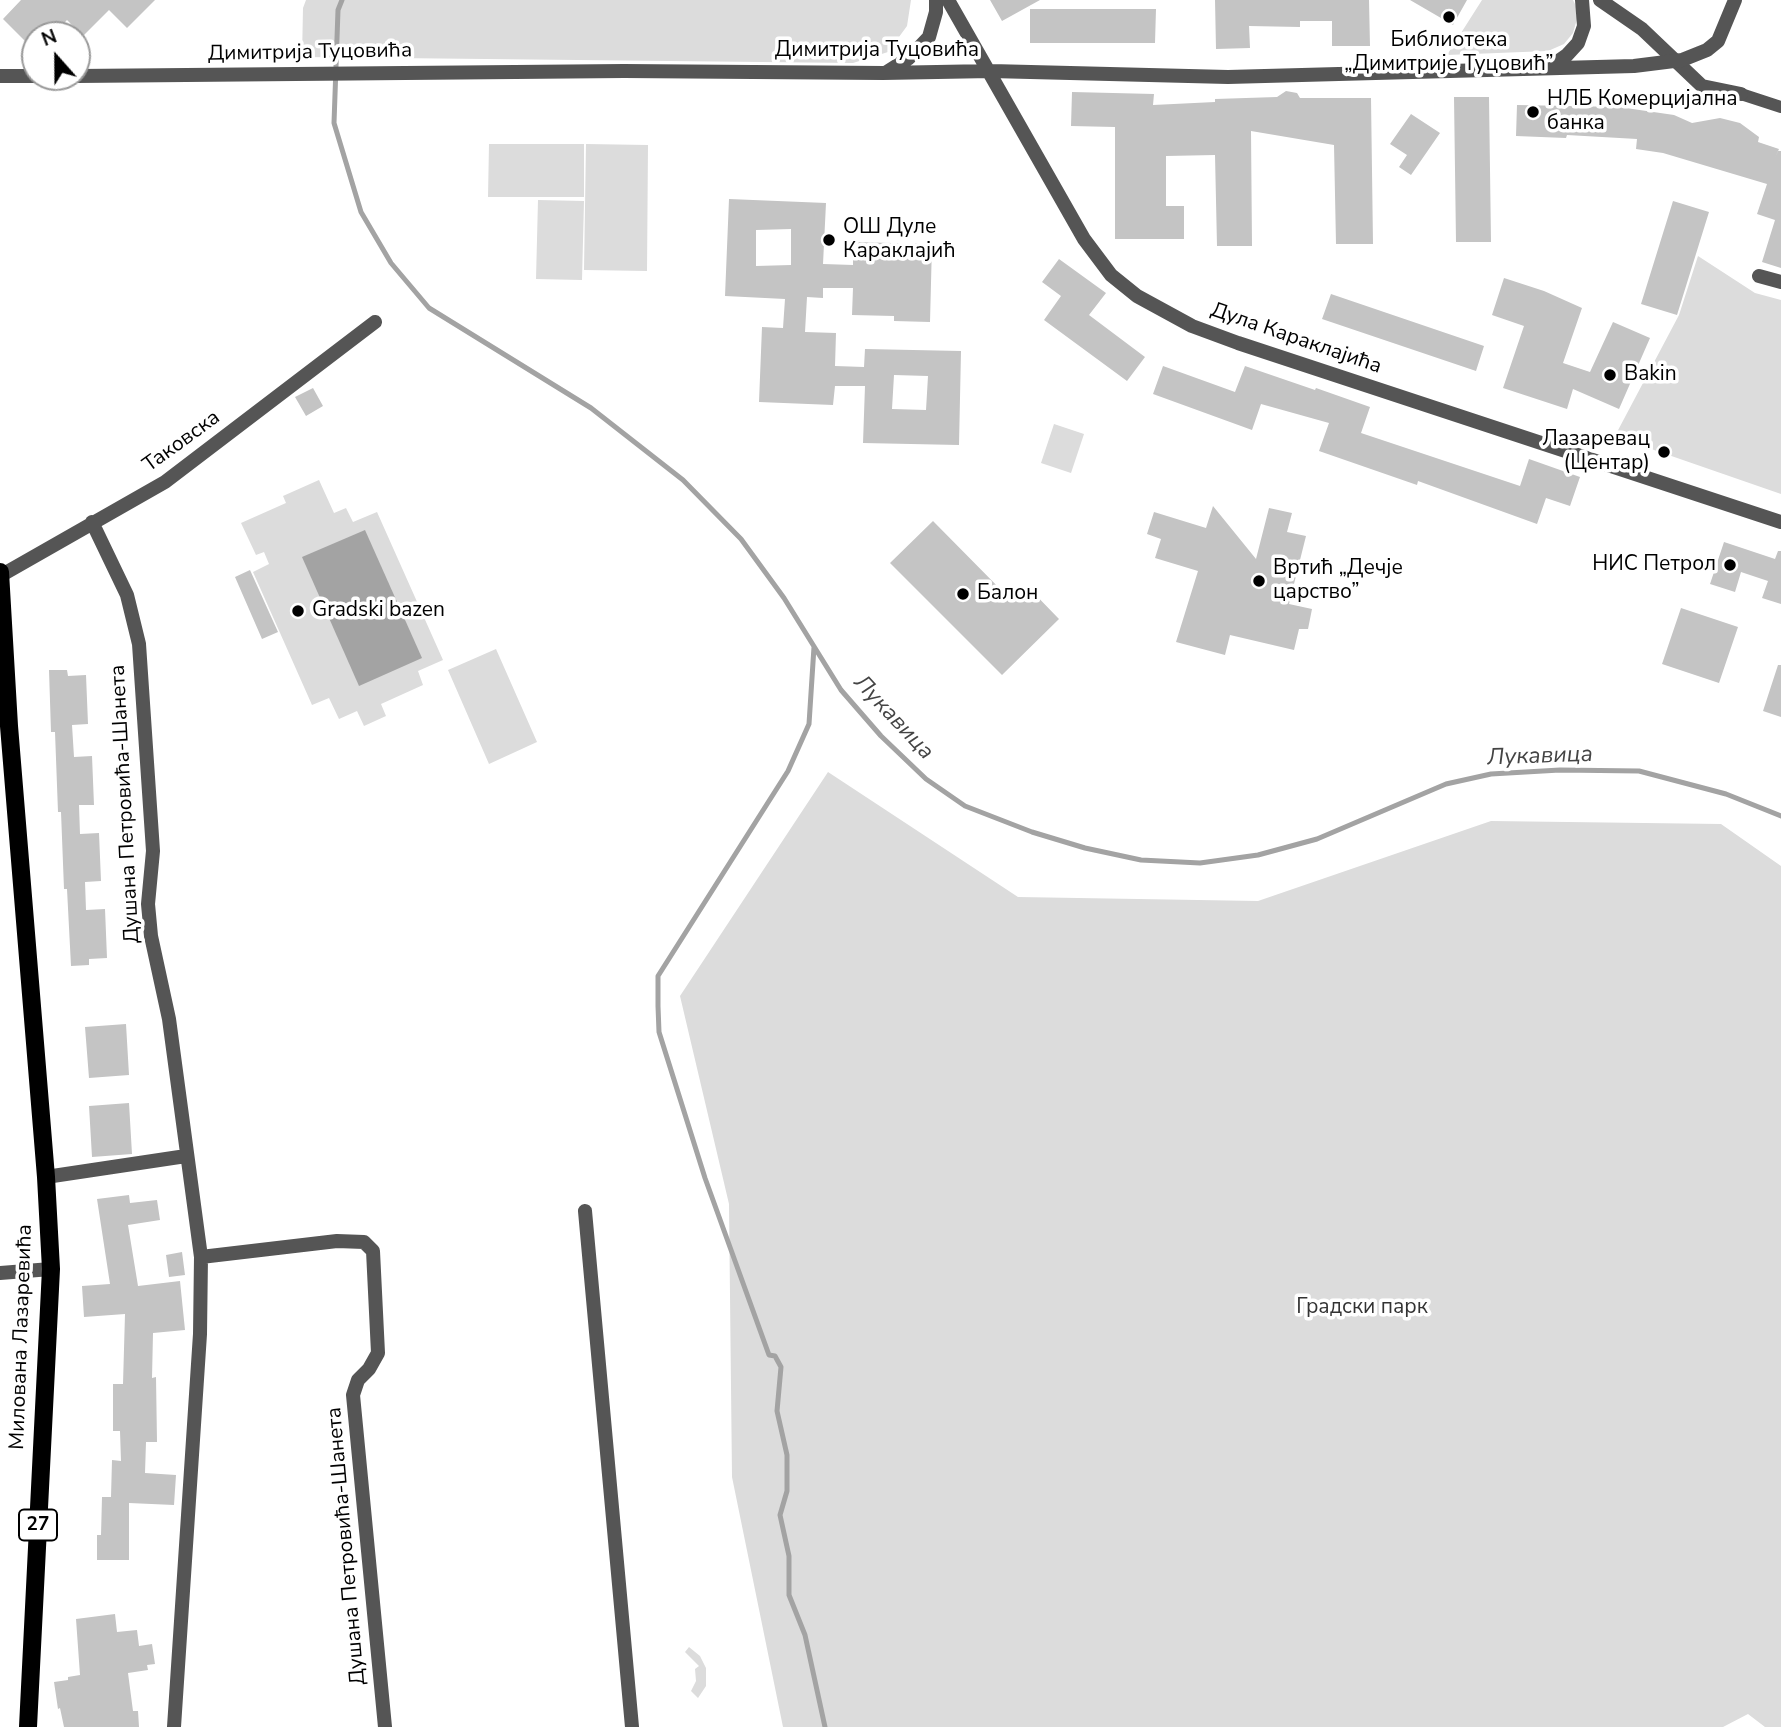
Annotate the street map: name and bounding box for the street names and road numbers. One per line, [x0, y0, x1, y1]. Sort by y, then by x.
street label: Димитрија Туцовића [775, 38, 979, 64]
street label: Димитрија Туцовића [208, 39, 412, 67]
street label: Дула Караклајића [1207, 298, 1385, 380]
street label: Таковска [139, 406, 225, 478]
street label: Душана Петровића-Шанета [106, 664, 146, 944]
street label: Милована Лазаревића [5, 1224, 39, 1450]
street label: Душана Петровића-Шанета [322, 1406, 372, 1686]
road number: 27 [19, 1510, 57, 1540]

